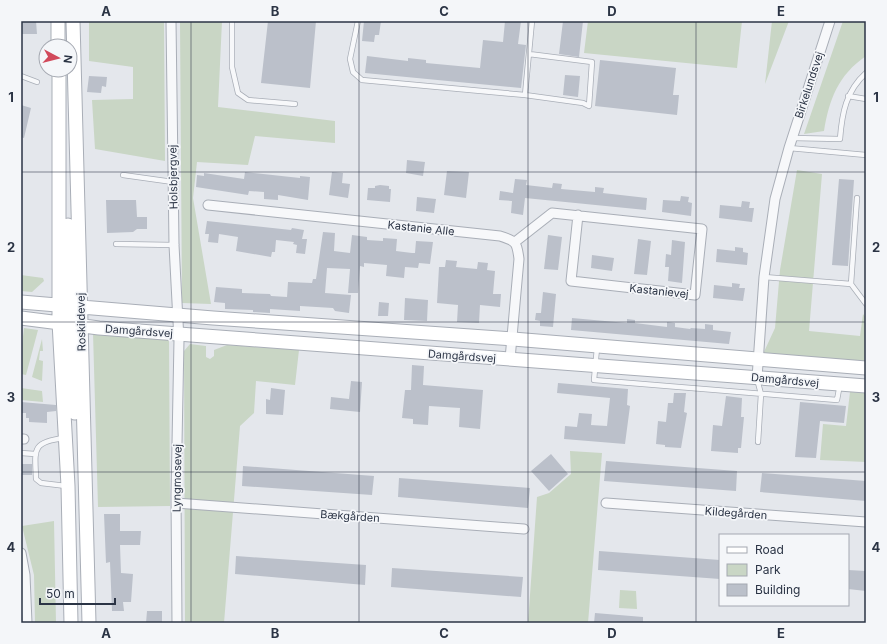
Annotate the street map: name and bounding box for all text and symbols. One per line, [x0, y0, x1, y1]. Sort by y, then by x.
text: A [101, 3, 111, 19]
text: B [271, 3, 280, 19]
text: C [439, 3, 449, 19]
text: D [607, 3, 617, 19]
text: E [777, 3, 785, 19]
north arrow [38, 38, 78, 78]
street label: Birkelundsvej [792, 50, 826, 120]
text: N [60, 54, 75, 64]
text: 1 [8, 89, 14, 105]
text: 1 [873, 89, 879, 105]
street label: Holsbjergvej [165, 144, 181, 210]
street label: Kastanie Alle [387, 218, 455, 238]
text: 2 [7, 239, 15, 255]
text: 2 [872, 239, 880, 255]
street label: Kastanievej [629, 281, 689, 301]
street label: Roskildevej [73, 293, 89, 351]
street label: Damgårdsvej [104, 322, 174, 340]
street label: Damgårdsvej [427, 347, 497, 365]
street label: Damgårdsvej [750, 370, 820, 390]
text: 3 [7, 389, 15, 405]
text: 3 [872, 389, 880, 405]
street label: Lyngmosevej [169, 444, 185, 512]
street label: Kildegården [704, 504, 768, 522]
street label: Bækgården [320, 507, 380, 525]
legend [719, 534, 849, 606]
text: 4 [7, 539, 16, 555]
text: 4 [872, 539, 881, 555]
text: Road [755, 542, 784, 557]
text: Park [755, 562, 781, 577]
scale bar [40, 580, 115, 606]
text: Building [755, 582, 800, 597]
text: 50 m [46, 586, 75, 601]
text: A [101, 625, 111, 641]
text: B [271, 625, 280, 641]
text: C [439, 625, 449, 641]
text: D [607, 625, 617, 641]
text: E [777, 625, 785, 641]

